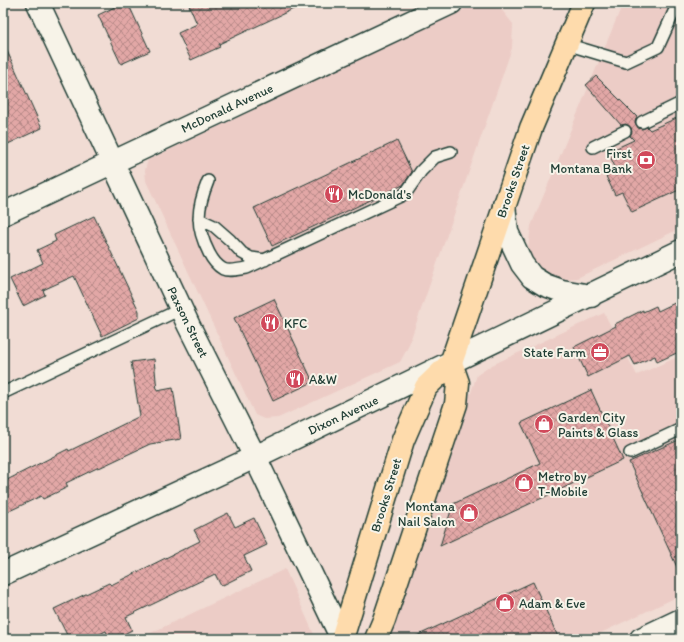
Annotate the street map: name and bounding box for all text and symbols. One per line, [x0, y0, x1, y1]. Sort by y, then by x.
street label: McDonald Avenue [179, 80, 275, 136]
street label: Brooks Street [493, 142, 533, 220]
place label: First Montana Bank [550, 146, 632, 176]
bank icon: First Montana Bank [635, 149, 657, 171]
restaurant icon: McDonald's [323, 183, 345, 205]
place label: McDonald's [348, 187, 412, 202]
street label: Paxson Street [164, 284, 212, 360]
restaurant icon: KFC [259, 312, 281, 334]
place label: KFC [284, 316, 307, 331]
office icon: State Farm [589, 341, 611, 363]
place label: State Farm [523, 345, 586, 360]
restaurant icon: A&W [284, 368, 306, 390]
place label: A&W [309, 372, 337, 387]
street label: Dixon Avenue [305, 392, 381, 438]
place label: Garden City Paints & Glass [558, 410, 639, 440]
shop icon: Garden City Paints & Glass [533, 413, 555, 435]
street label: Brooks Street [368, 456, 404, 534]
place label: Metro by T-Mobile [538, 469, 588, 499]
shop icon: Metro by T-Mobile [513, 472, 535, 494]
place label: Montana Nail Salon [398, 499, 456, 529]
shop icon: Montana Nail Salon [458, 502, 480, 524]
shop icon: Adam & Eve [494, 592, 516, 614]
place label: Adam & Eve [519, 596, 585, 611]

